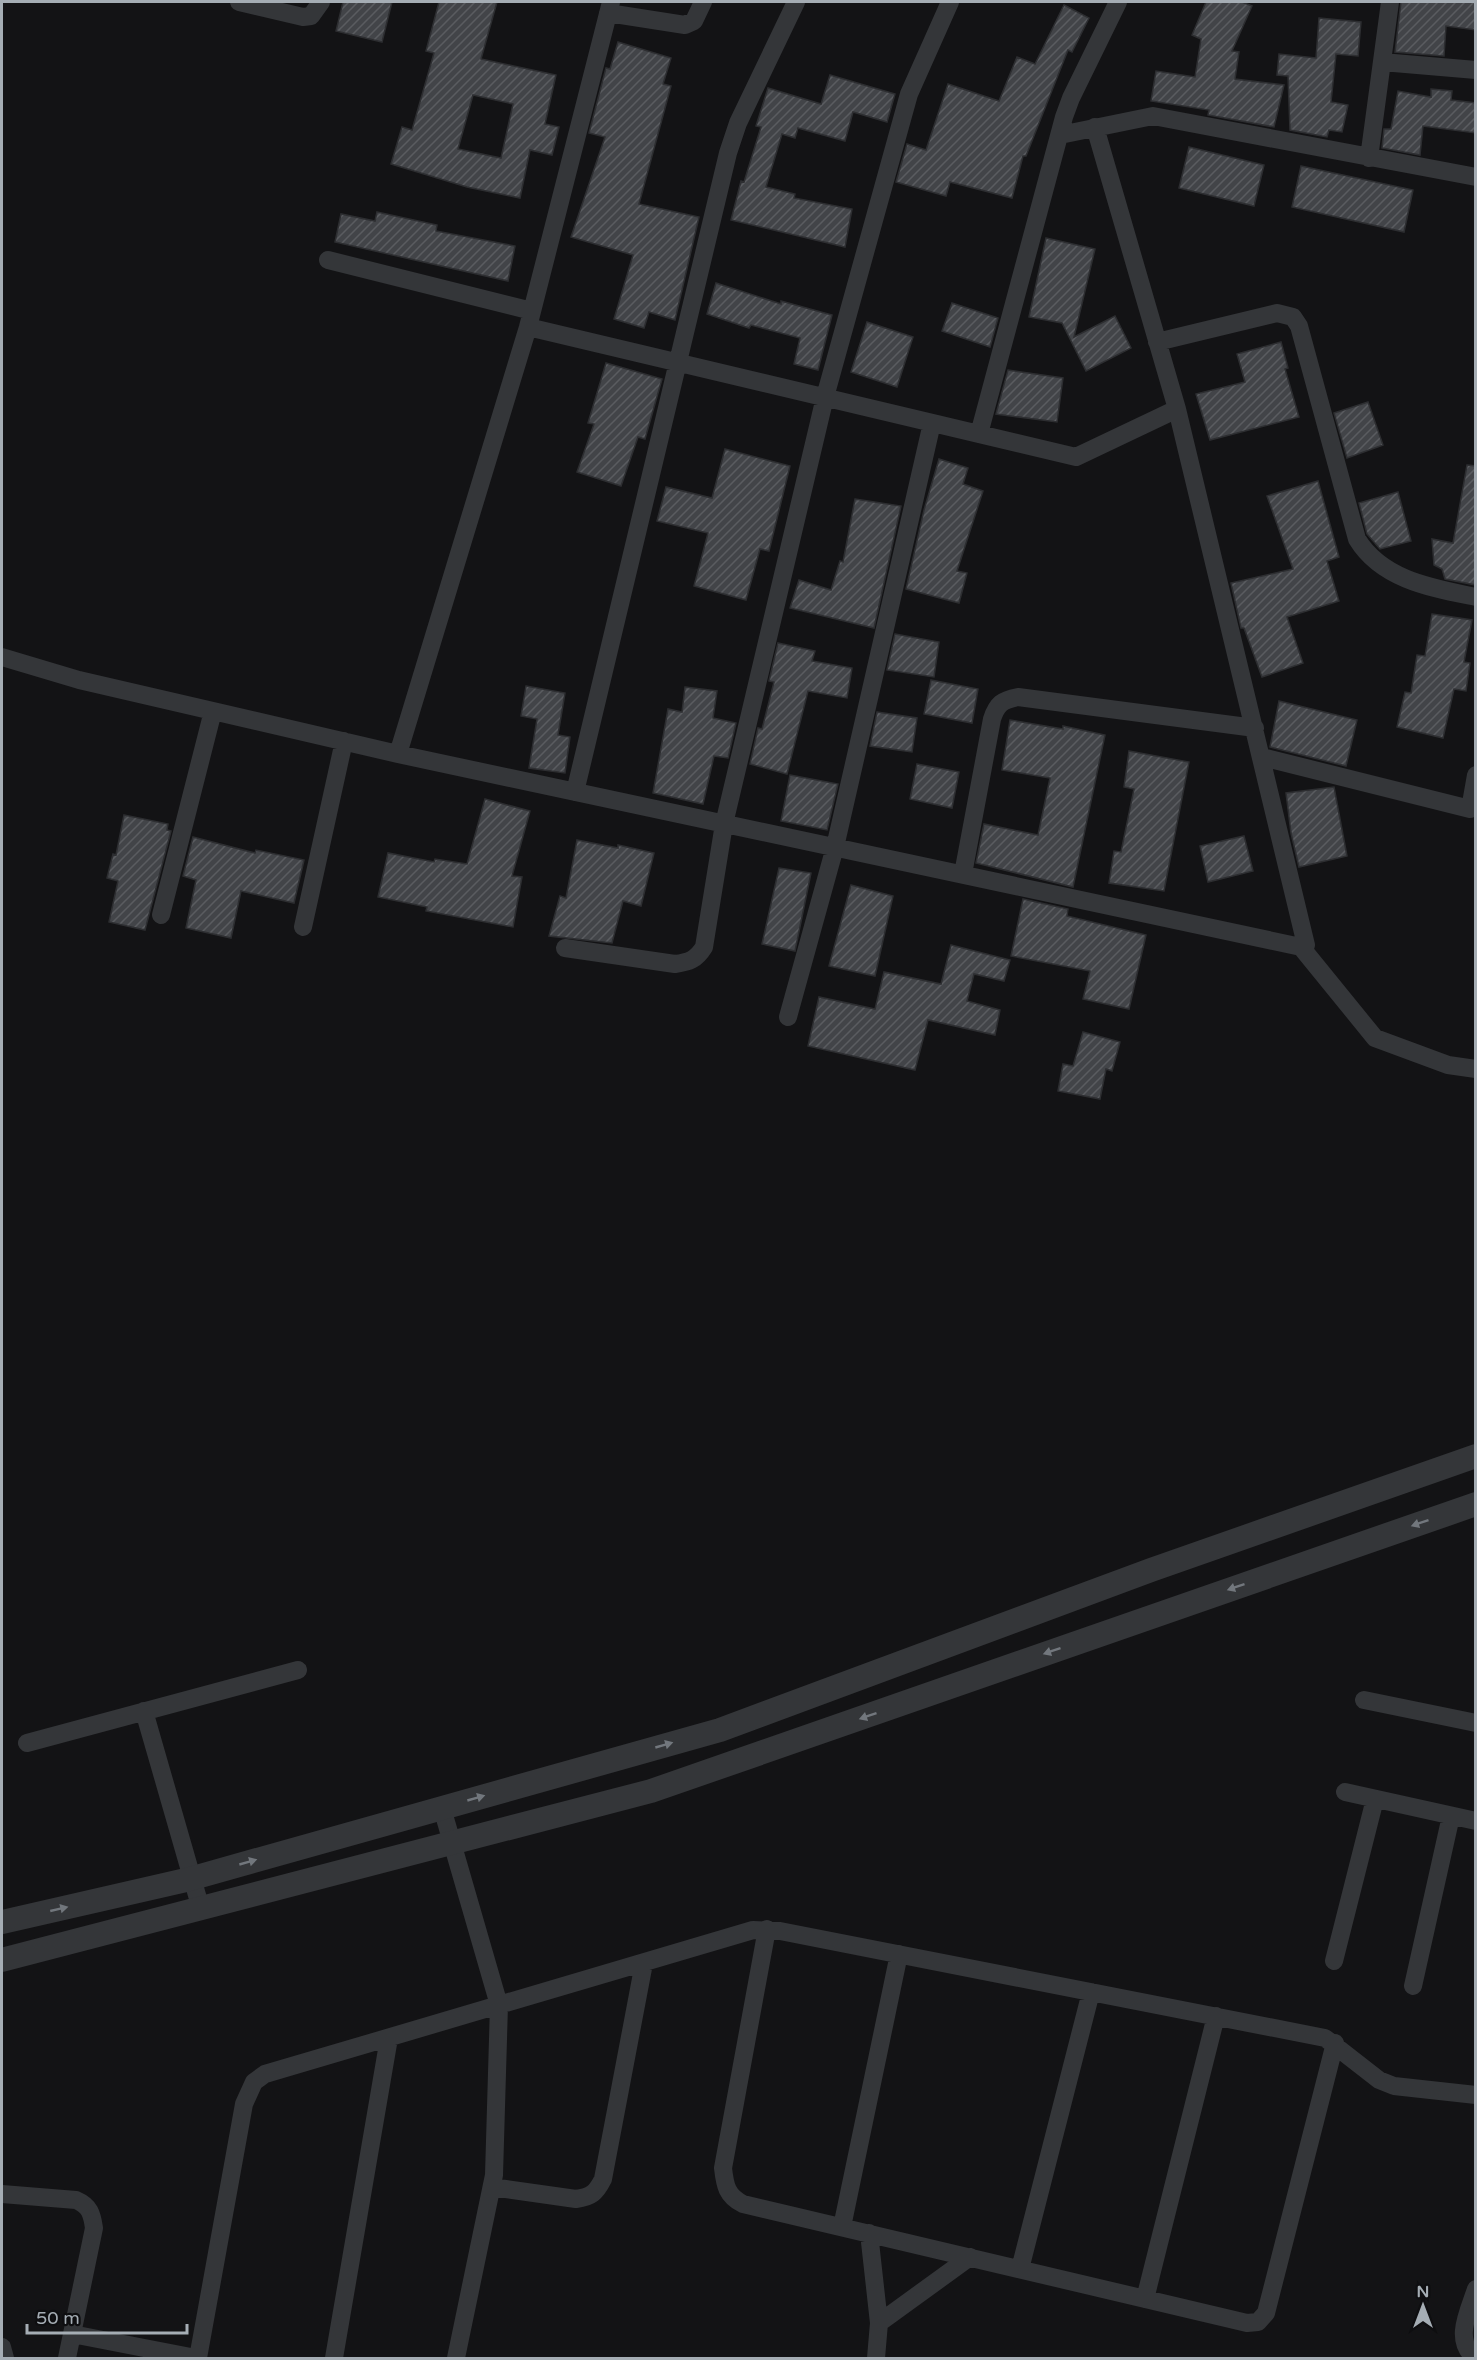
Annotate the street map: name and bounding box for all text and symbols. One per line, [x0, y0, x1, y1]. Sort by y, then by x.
one-way arrow [1411, 1519, 1429, 1529]
one-way arrow [1227, 1583, 1245, 1593]
one-way arrow [1043, 1647, 1061, 1657]
one-way arrow [859, 1711, 877, 1721]
one-way arrow [655, 1740, 673, 1750]
one-way arrow [467, 1793, 485, 1802]
one-way arrow [239, 1857, 257, 1866]
one-way arrow [49, 1903, 68, 1913]
north arrow [1393, 2276, 1453, 2336]
text: N [1417, 2282, 1429, 2302]
scale bar [27, 2297, 188, 2335]
text: 50 m [36, 2307, 80, 2329]

